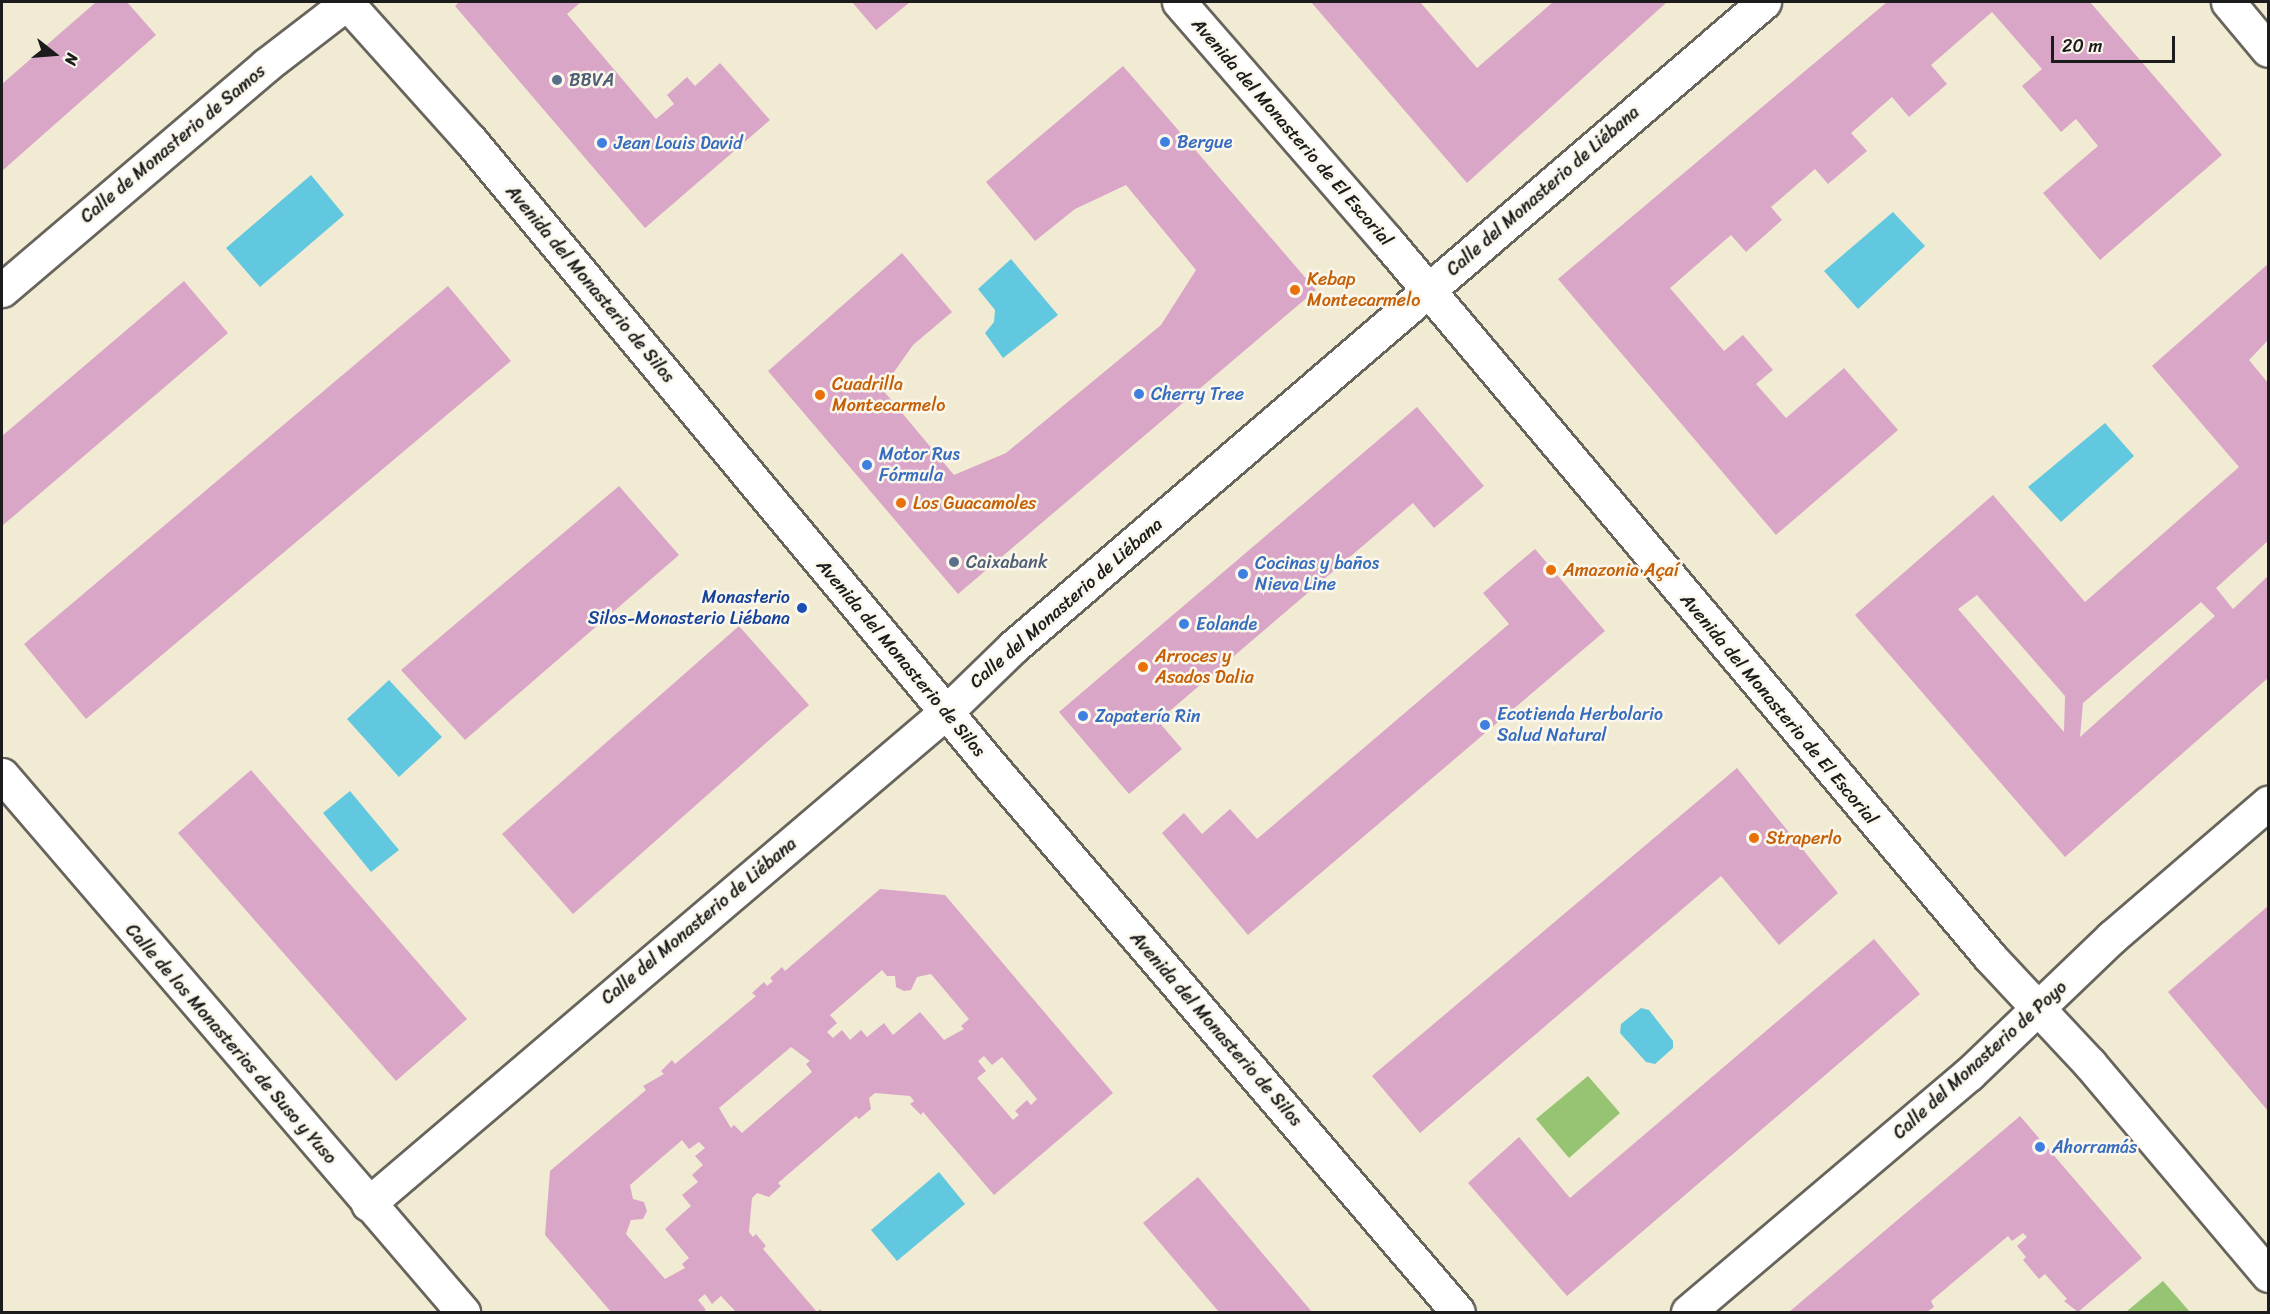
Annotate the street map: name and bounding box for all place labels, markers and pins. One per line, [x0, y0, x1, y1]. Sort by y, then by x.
place label: BBVA [569, 69, 614, 91]
marker: BBVA [550, 73, 564, 87]
place label: Bergue [1177, 131, 1232, 153]
place label: Jean Louis David [614, 132, 743, 154]
marker: Bergue [1158, 135, 1172, 149]
marker: Jean Louis David [595, 136, 609, 150]
place label: Kebap Montecarmelo [1307, 269, 1420, 312]
marker: Kebap Montecarmelo [1288, 283, 1302, 297]
place label: Cuadrilla Montecarmelo [832, 374, 945, 416]
place label: Cherry Tree [1151, 383, 1244, 405]
marker: Cherry Tree [1132, 387, 1146, 401]
marker: Cuadrilla Montecarmelo [813, 388, 827, 402]
place label: Motor Rus Fórmula [879, 444, 961, 486]
marker: Motor Rus Fórmula [860, 458, 874, 472]
place label: Los Guacamoles [913, 492, 1037, 514]
marker: Los Guacamoles [894, 496, 908, 510]
place label: Caixabank [966, 551, 1047, 573]
place label: Cocinas y baños Nieva Line [1255, 553, 1380, 596]
marker: Caixabank [947, 555, 961, 569]
place label: Amazonia Açaí [1563, 559, 1679, 581]
marker: Amazonia Açaí [1544, 563, 1558, 577]
marker: Cocinas y baños Nieva Line [1236, 567, 1250, 581]
place label: Monasterio Silos-Monasterio Liébana [588, 587, 790, 630]
marker: Monasterio Silos-Monasterio Liébana [795, 601, 809, 615]
place label: Eolande [1196, 613, 1257, 635]
marker: Eolande [1177, 617, 1191, 631]
place label: Arroces y Asados Dalia [1155, 646, 1254, 688]
marker: Arroces y Asados Dalia [1136, 660, 1150, 674]
place label: Ecotienda Herbolario Salud Natural [1497, 704, 1663, 746]
place label: Zapatería Rin [1095, 705, 1201, 727]
marker: Zapatería Rin [1076, 709, 1090, 723]
marker: Ecotienda Herbolario Salud Natural [1478, 718, 1492, 732]
place label: Straperlo [1766, 827, 1842, 849]
marker: Straperlo [1747, 831, 1761, 845]
place label: Ahorramás [2052, 1136, 2137, 1158]
marker: Ahorramás [2033, 1140, 2047, 1154]

